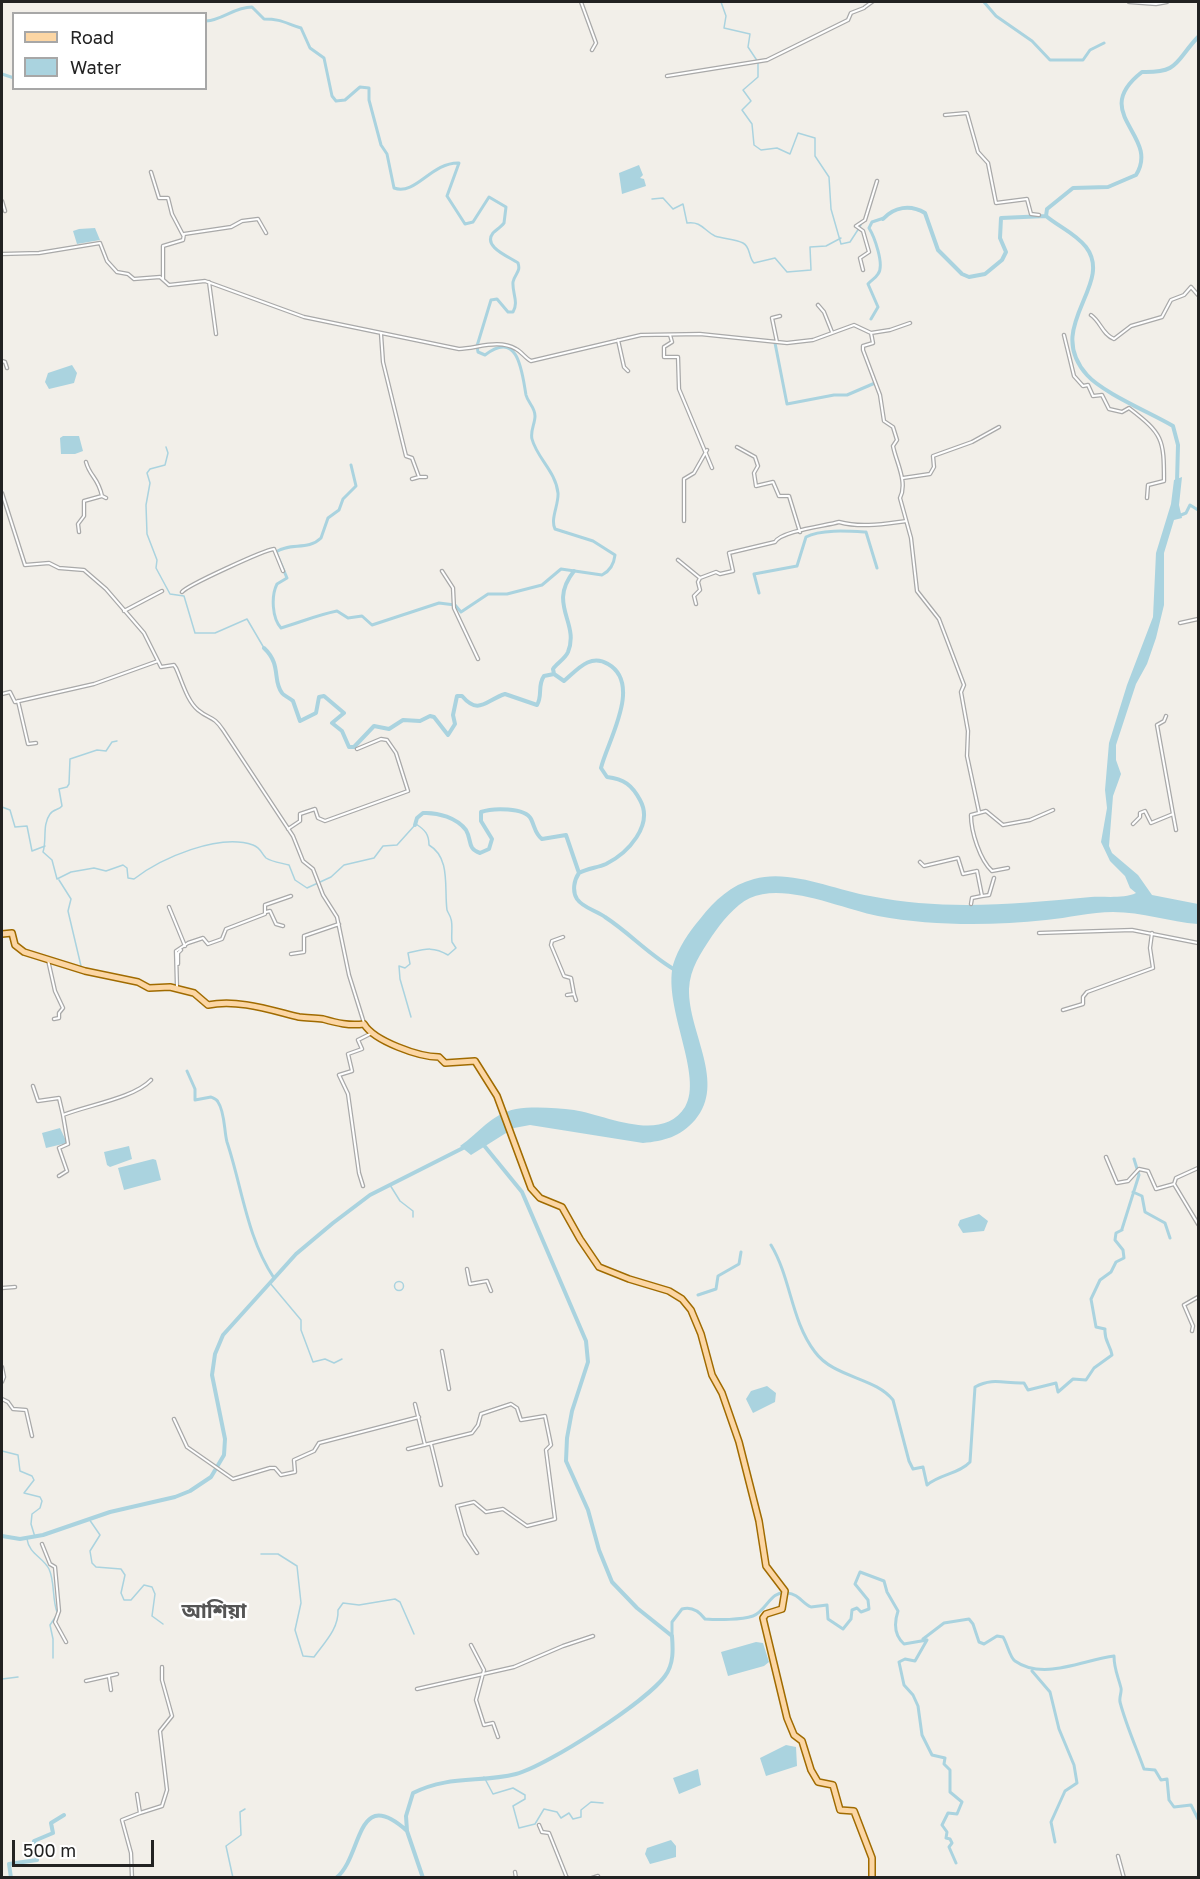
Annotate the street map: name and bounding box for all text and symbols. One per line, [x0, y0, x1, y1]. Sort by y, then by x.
legend [12, 12, 207, 90]
text: Road [70, 26, 114, 48]
text: Water [70, 56, 121, 78]
district label: আশিয়া [182, 1598, 246, 1624]
scale bar [15, 1828, 158, 1866]
text: 500 m [23, 1839, 76, 1861]

